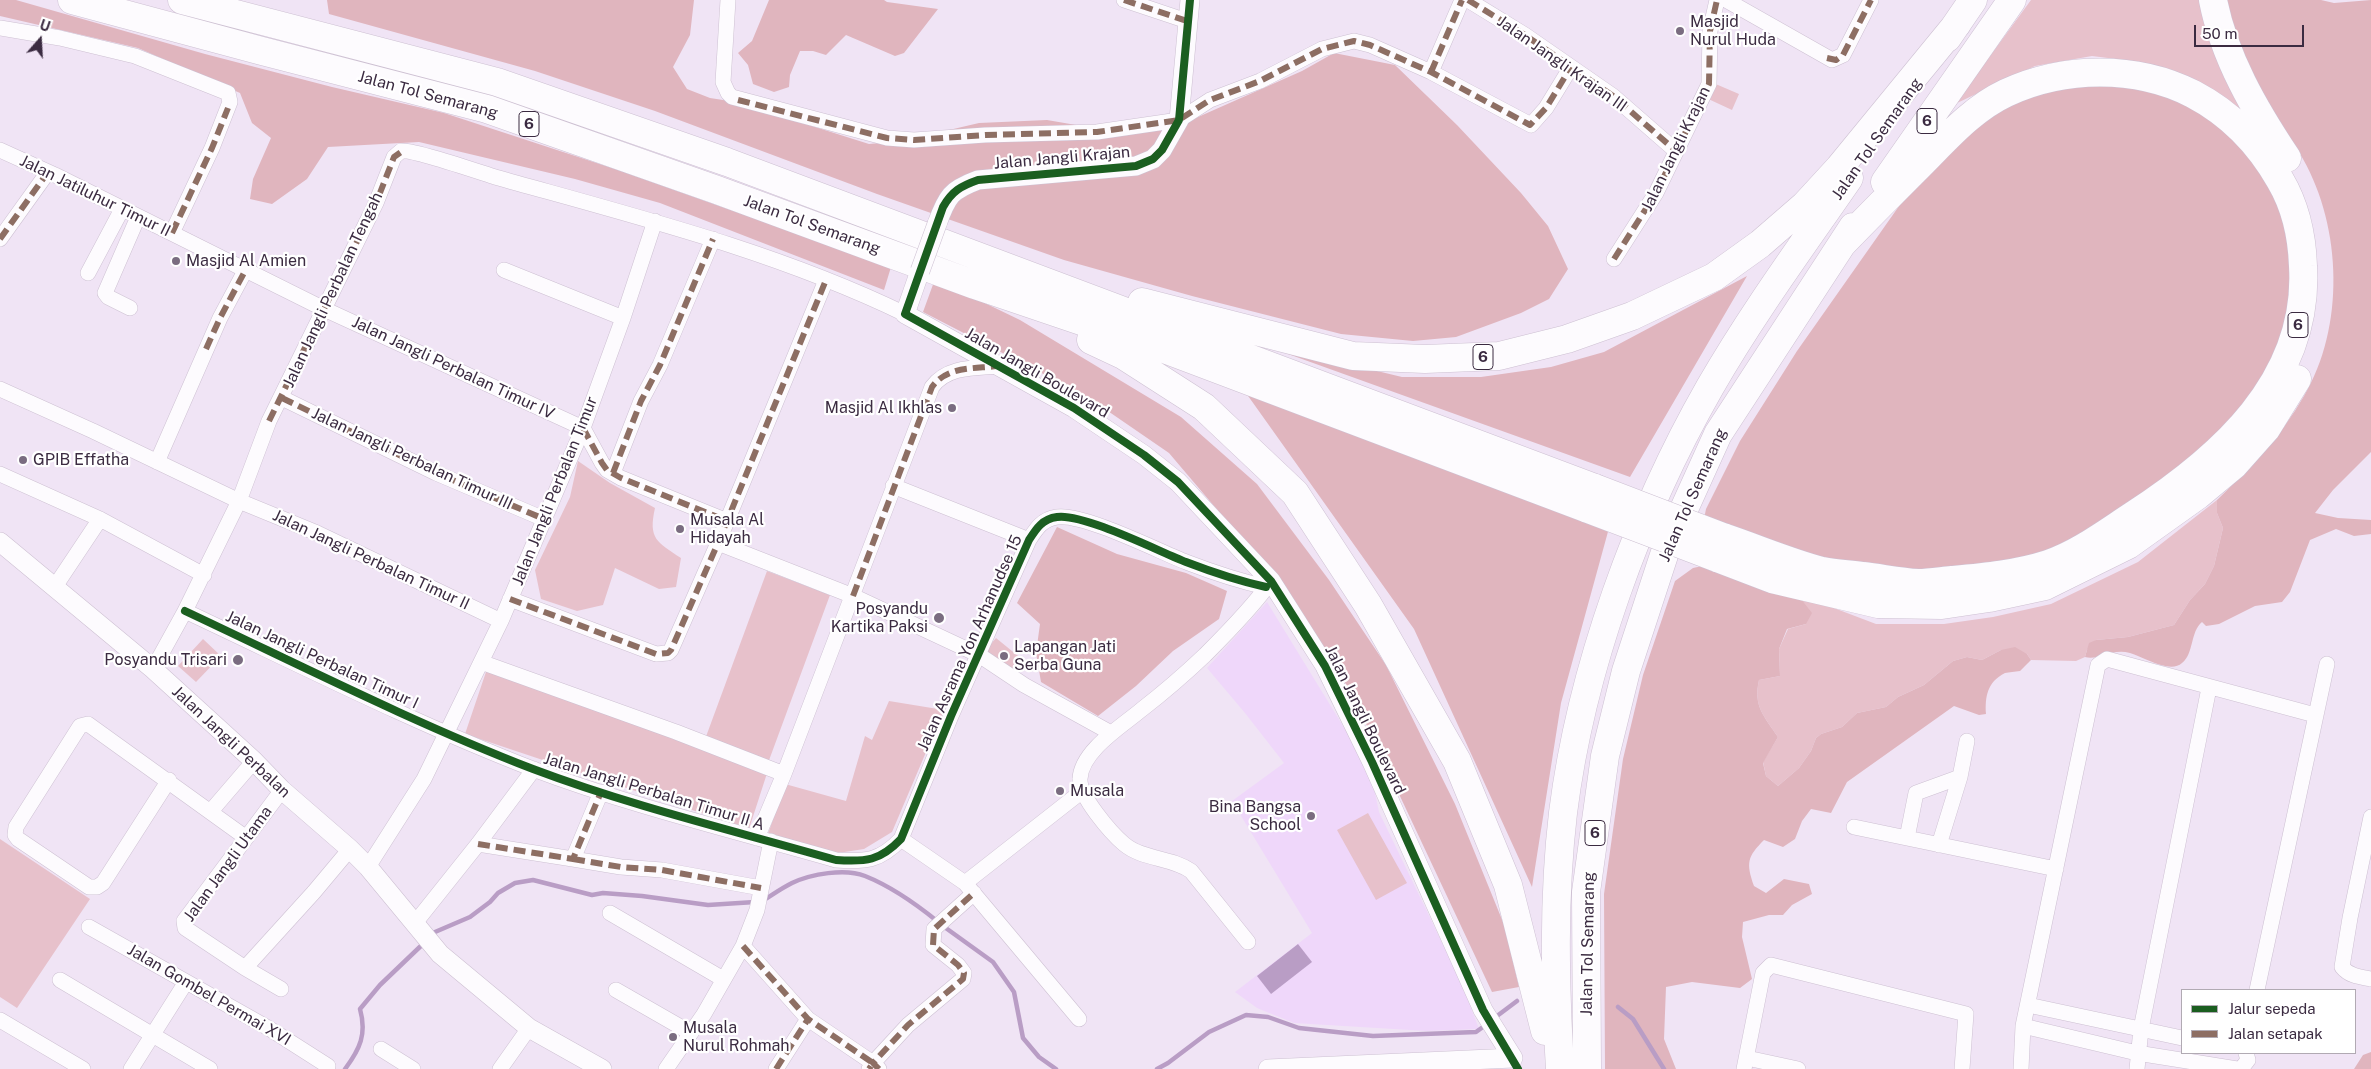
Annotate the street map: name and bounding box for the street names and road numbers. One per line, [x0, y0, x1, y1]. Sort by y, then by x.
street label: Jalan Jangli Krajan III [1493, 12, 1631, 116]
street label: Jalan Tol Semarang [356, 67, 500, 123]
street label: Jalan Tol Semarang [1828, 74, 1926, 204]
street label: Jalan Jangli Krajan [1637, 83, 1715, 215]
road number: 6 [1917, 108, 1937, 134]
road number: 6 [519, 112, 539, 136]
street label: Jalan Jangli Krajan [993, 142, 1131, 174]
street label: Jalan Jatiluhur Timur II [16, 151, 174, 241]
street label: Jalan Jangli Perbalan Tengah [279, 189, 387, 391]
street label: Jalan Tol Semarang [741, 191, 883, 259]
road number: 6 [2288, 312, 2308, 338]
street label: Jalan Jangli Perbalan Timur IV [349, 313, 557, 423]
street label: Jalan Jangli Boulevard [961, 324, 1113, 422]
road number: 6 [1473, 344, 1493, 370]
street label: Jalan Jangli Perbalan Timur [508, 394, 602, 588]
street label: Jalan Jangli Perbalan Timur III [308, 404, 516, 514]
street label: Jalan Tol Semarang [1655, 425, 1731, 565]
street label: Jalan Jangli Perbalan Timur II [269, 506, 473, 614]
street label: Jalan Asrama Yon Arhanudse 15 [913, 532, 1027, 754]
street label: Jalan Jangli Perbalan Timur I [223, 607, 421, 713]
street label: Jalan Jangli Boulevard [1321, 642, 1409, 798]
street label: Jalan Jangli Perbalan [168, 682, 294, 802]
street label: Jalan Jangli Perbalan Timur II A [541, 749, 767, 835]
street label: Jalan Jangli Utama [180, 803, 276, 925]
road number: 6 [1585, 820, 1605, 846]
street label: Jalan Tol Semarang [1577, 872, 1599, 1016]
street label: Jalan Gombel Permai XVI [124, 940, 294, 1050]

